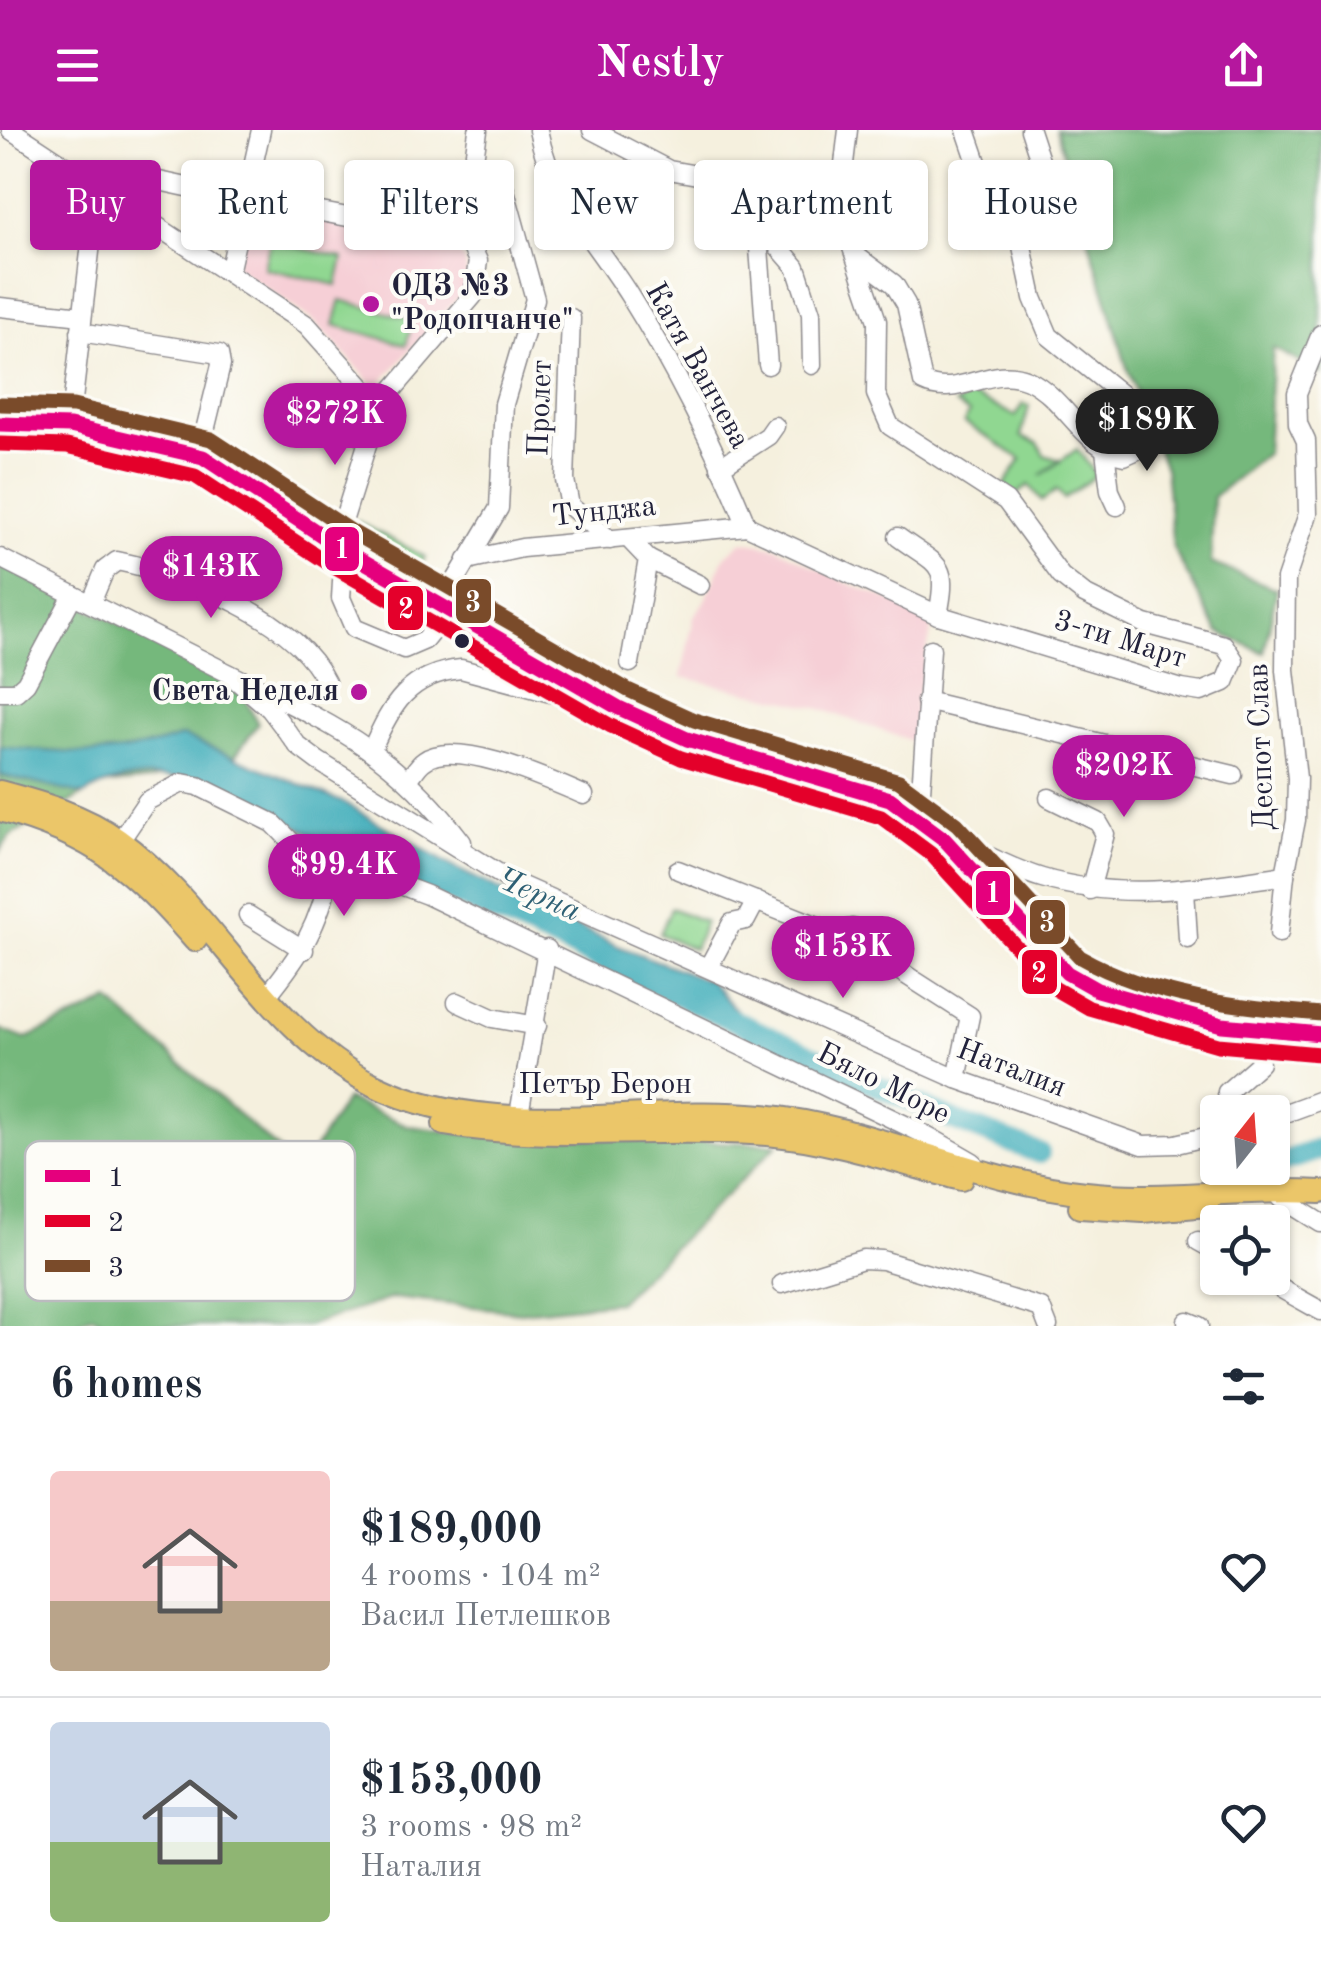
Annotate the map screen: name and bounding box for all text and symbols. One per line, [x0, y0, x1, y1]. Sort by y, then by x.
icon: menu [50, 38, 105, 93]
icon: share [1216, 38, 1271, 93]
text: Nestly [596, 42, 725, 87]
chip: Buy [30, 160, 161, 250]
chip: Rent [181, 160, 324, 250]
chip: Filters [344, 160, 514, 250]
chip: New [534, 160, 674, 250]
chip: Apartment [694, 160, 928, 250]
chip: House [948, 160, 1113, 250]
place label: ОДЗ №3 "Родопчанче" [391, 272, 574, 336]
street label: Катя Ванчева [639, 278, 755, 454]
marker: ОДЗ №3 "Родопчанче" [360, 293, 382, 315]
street label: Пролет [524, 359, 558, 457]
pin: $272K [265, 383, 405, 468]
pin: $189K [1077, 389, 1217, 474]
text: $272K [286, 399, 384, 431]
text: $189K [1098, 405, 1196, 437]
street label: Тунджа [550, 492, 658, 532]
line badge: 1 [323, 525, 361, 573]
pin: $143K [141, 536, 281, 621]
text: 1 [334, 537, 350, 565]
text: $143K [162, 552, 260, 584]
line badge: 3 [454, 577, 493, 625]
line badge: 2 [386, 584, 425, 632]
text: 3 [465, 590, 481, 618]
text: 2 [398, 597, 414, 625]
street label: 3-ти Март [1050, 606, 1190, 674]
unlabelled marker [452, 631, 472, 651]
street label: Деспот Слав [1244, 663, 1280, 831]
place label: Света Неделя [152, 677, 339, 707]
marker: Света Неделя [348, 681, 370, 703]
pin: $202K [1054, 735, 1194, 820]
text: $202K [1075, 751, 1173, 783]
pin: $99.4K [263, 834, 425, 919]
text: $99.4K [290, 850, 398, 882]
water label: Черна [491, 863, 585, 929]
line badge: 1 [974, 869, 1012, 917]
text: 1 [985, 881, 1001, 909]
line badge: 3 [1028, 898, 1067, 946]
text: 3 [1039, 910, 1055, 938]
pin: $153K [773, 916, 913, 1001]
text: $153K [794, 932, 892, 964]
line badge: 2 [1020, 948, 1059, 996]
text: 2 [1031, 961, 1047, 989]
street label: Наталия [952, 1035, 1070, 1103]
street label: Бяло Море [812, 1038, 954, 1130]
street label: Петър Берон [518, 1070, 692, 1100]
north arrow [1200, 1095, 1290, 1185]
map controls [1200, 1095, 1290, 1295]
legend [25, 1141, 355, 1301]
text: 1 [108, 1165, 124, 1193]
button: locate [1200, 1205, 1290, 1295]
text: 2 [108, 1210, 124, 1238]
text: 3 [108, 1255, 124, 1283]
icon: filters [1216, 1359, 1271, 1414]
text: 6 homes [50, 1365, 202, 1407]
text: $189,000 [360, 1510, 542, 1552]
icon: home [130, 1511, 250, 1631]
icon: heart [1216, 1544, 1271, 1599]
text: 4 rooms · 104 m² [360, 1561, 601, 1593]
text: Васил Петлешков [360, 1601, 611, 1633]
text: $153,000 [360, 1761, 542, 1803]
icon: home [130, 1762, 250, 1882]
icon: heart [1216, 1795, 1271, 1850]
text: 3 rooms · 98 m² [360, 1812, 582, 1844]
text: Наталия [360, 1852, 482, 1884]

